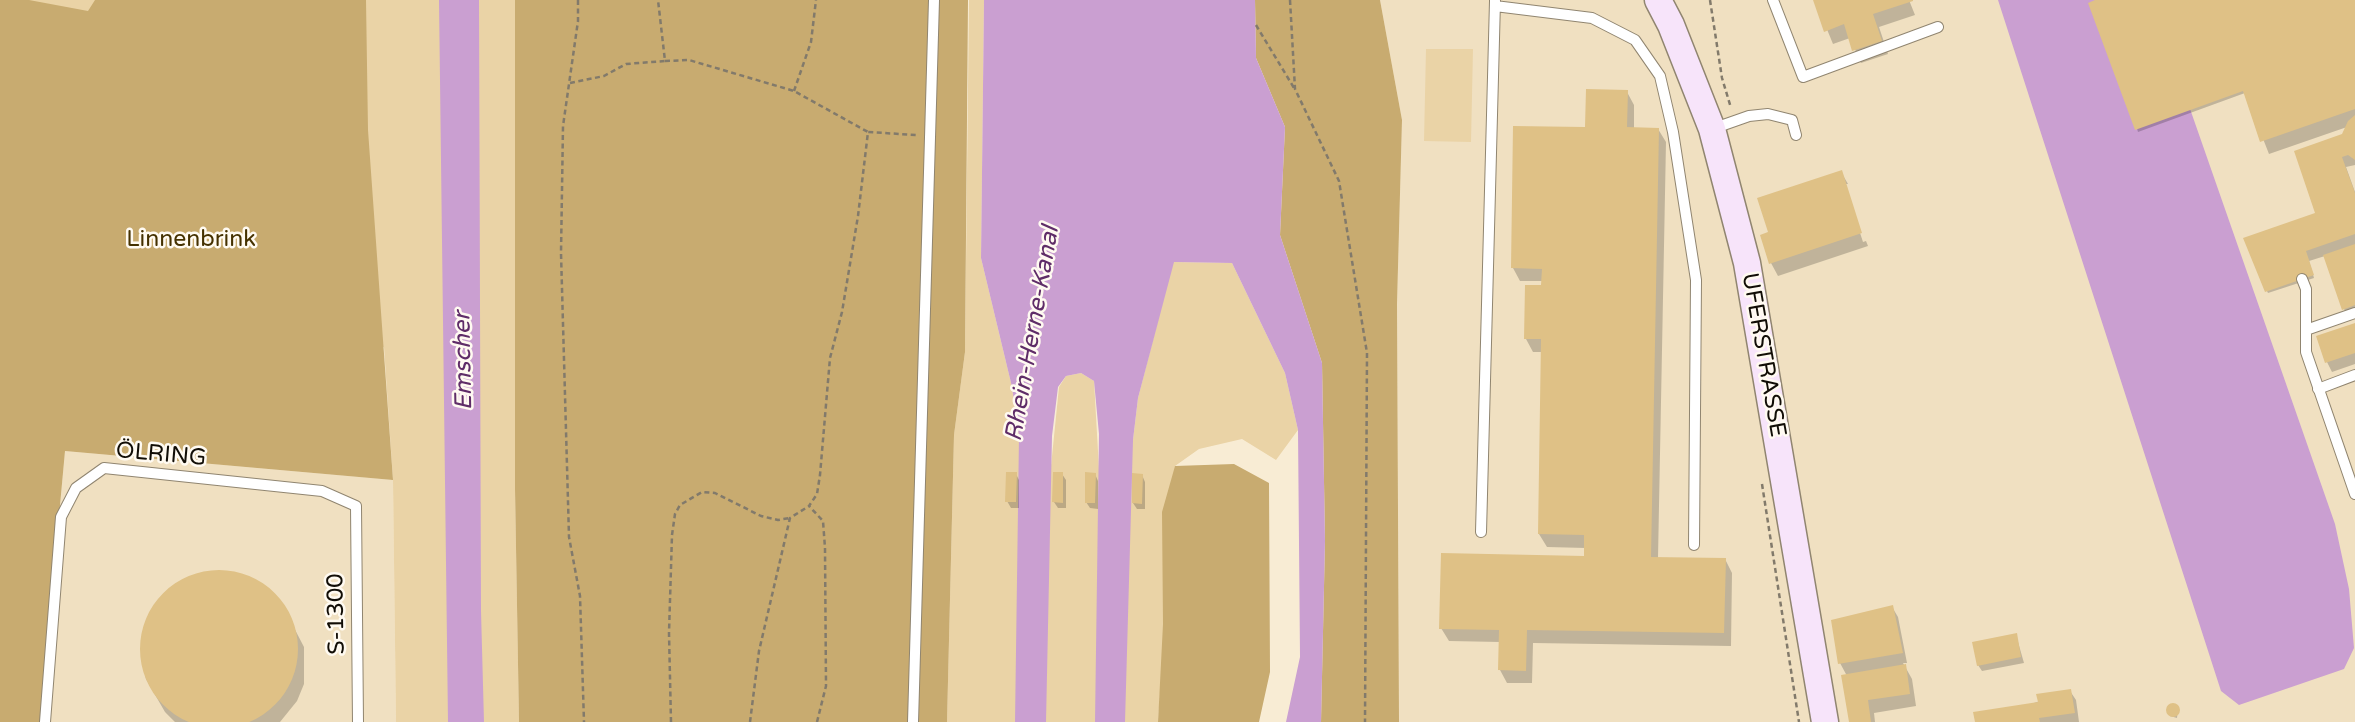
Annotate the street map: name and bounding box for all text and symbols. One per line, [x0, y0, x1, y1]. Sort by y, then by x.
water label: Rhein-Herne-Kanal [1000, 224, 1066, 444]
park label: Linnenbrink [126, 226, 256, 254]
street label: UFERSTRASSE [1735, 271, 1791, 439]
water label: Emscher [449, 311, 479, 411]
street label: ÖLRING [115, 437, 207, 473]
street label: S-1300 [322, 573, 352, 655]

